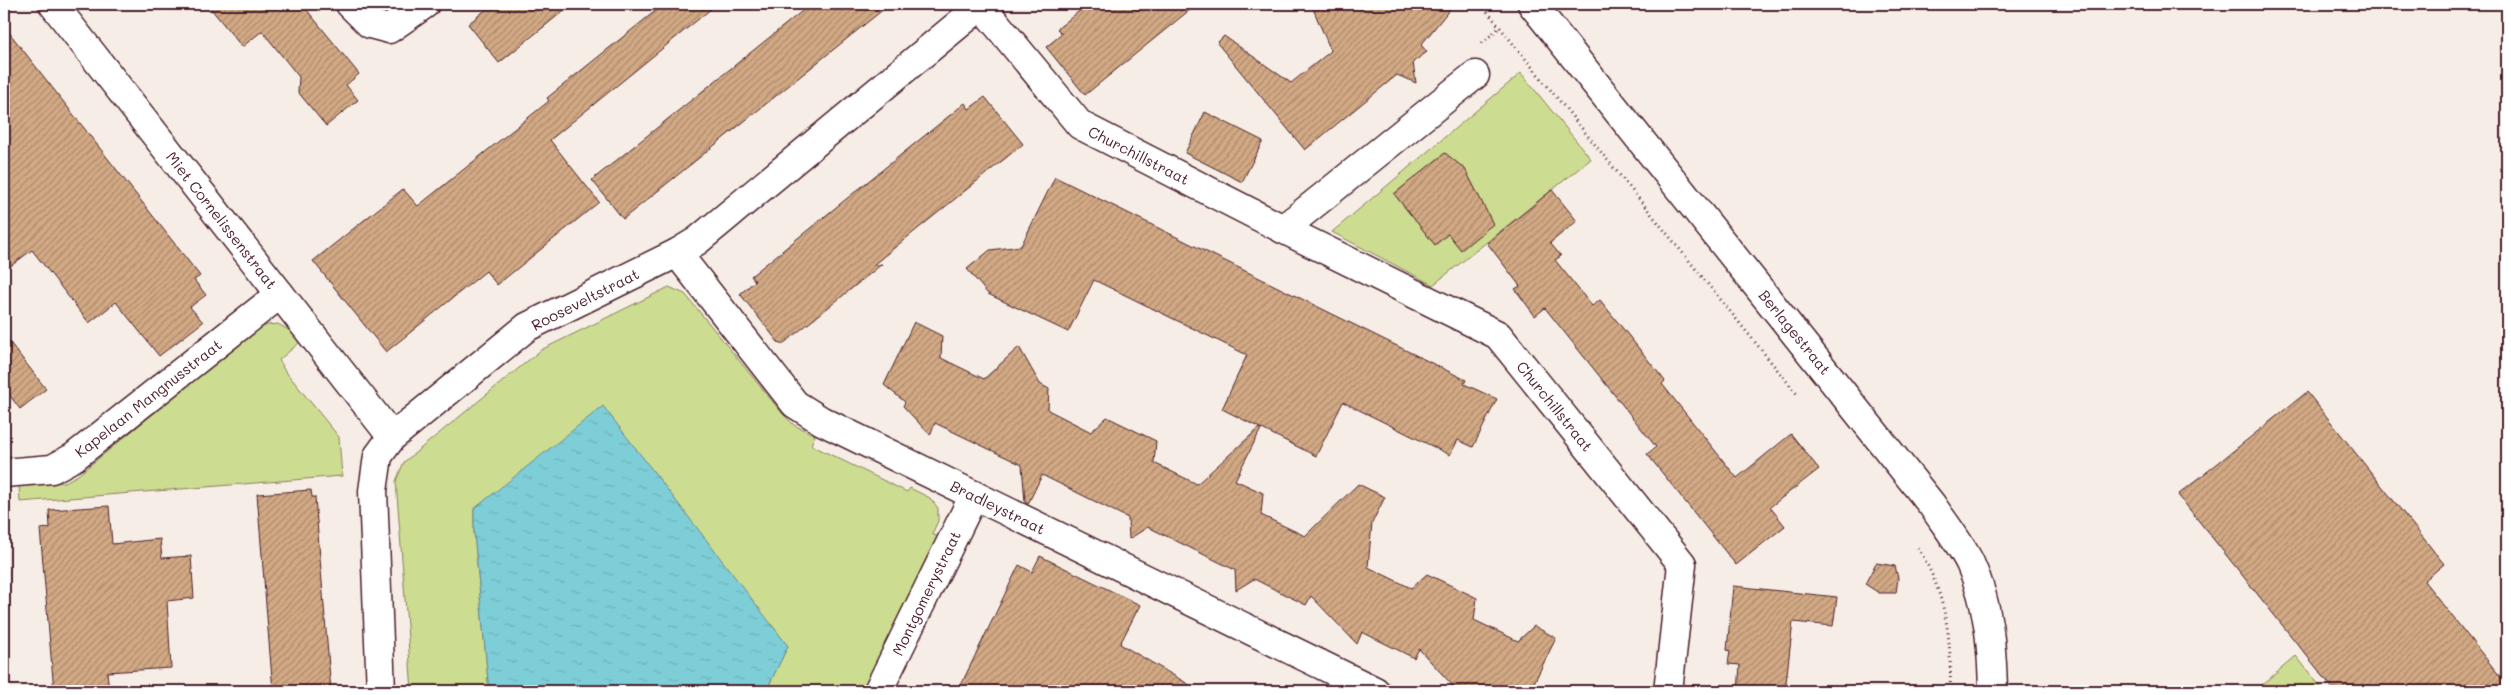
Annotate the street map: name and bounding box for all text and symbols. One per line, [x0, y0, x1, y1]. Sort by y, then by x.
street label: Churchillstraat [1085, 121, 1193, 189]
street label: Miet Cornelissenstraat [162, 147, 282, 293]
street label: Rooseveltstraat [528, 263, 642, 335]
street label: Berlagestraat [1755, 285, 1835, 379]
street label: Kapelaan Mangnusstraat [70, 334, 226, 462]
street label: Churchillstraat [1512, 357, 1598, 455]
street label: Bradleystraat [947, 475, 1049, 539]
street label: Montgomerystraat [887, 527, 965, 659]

